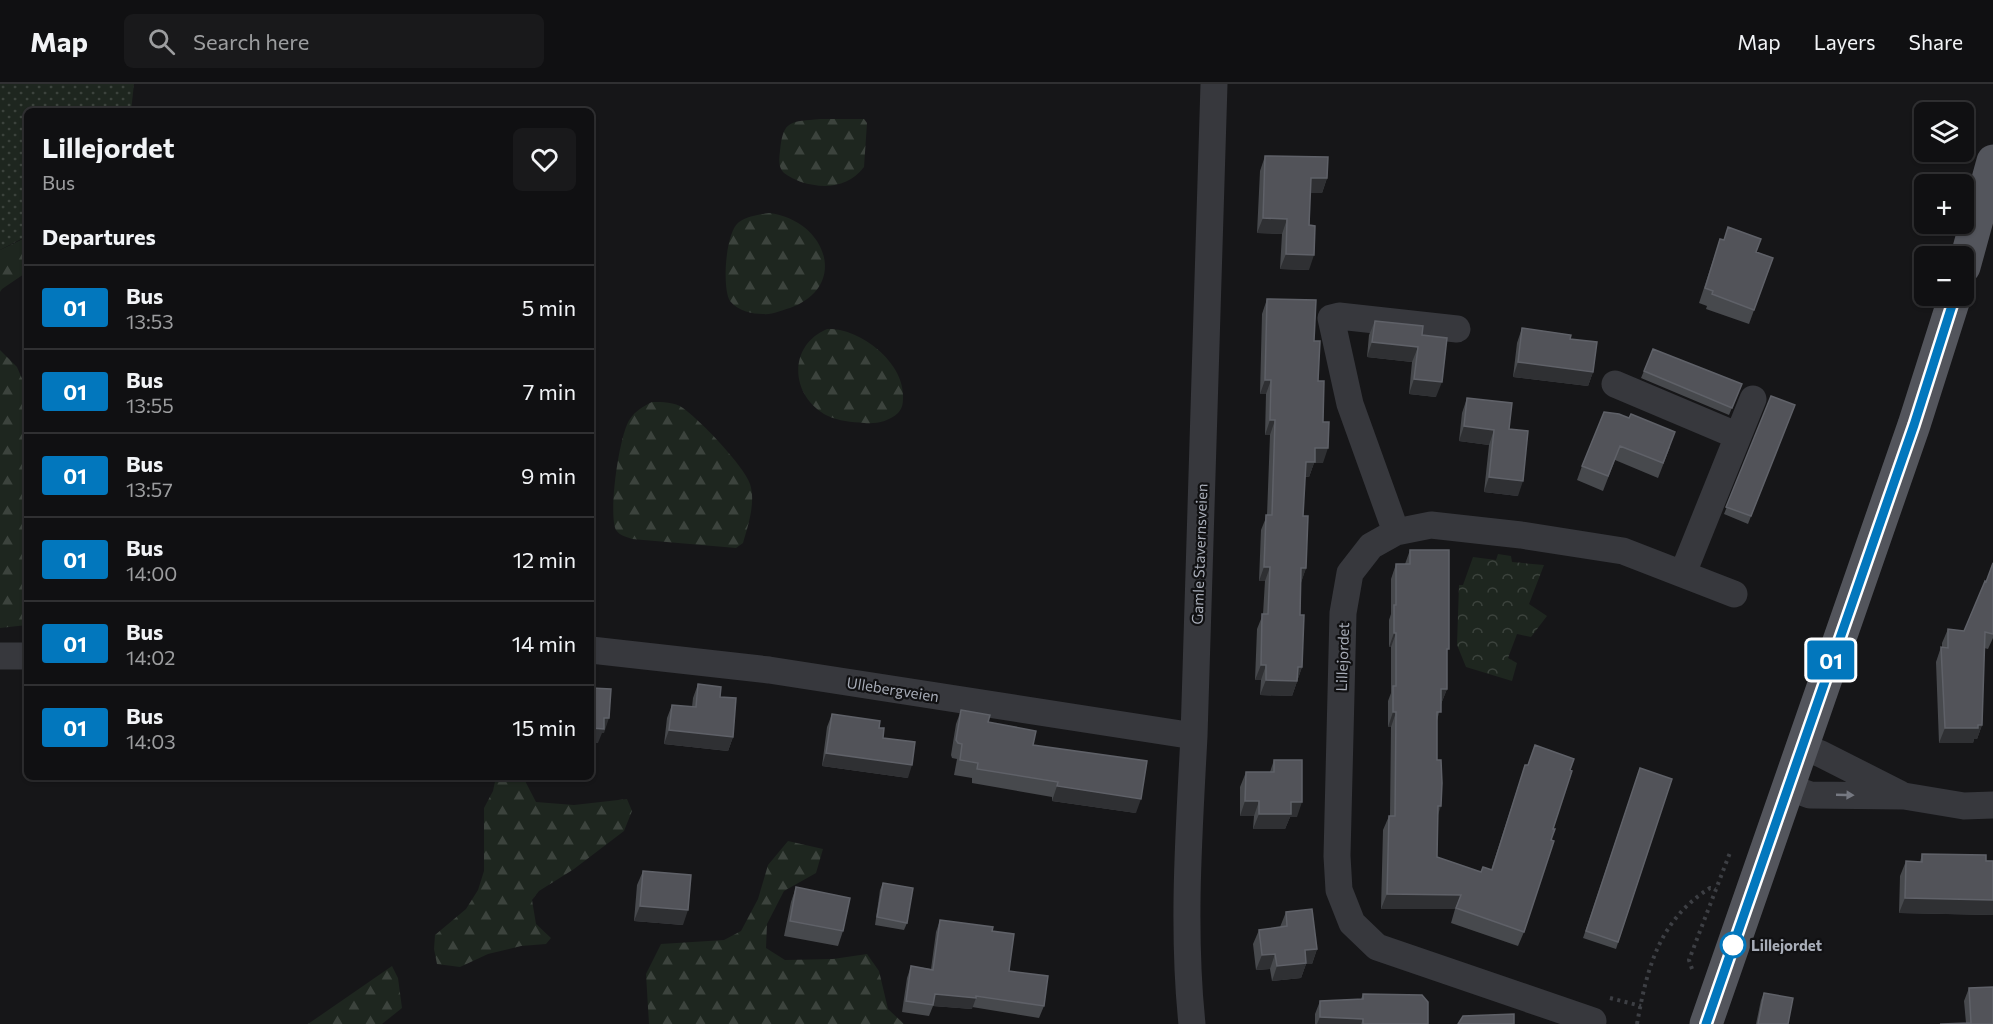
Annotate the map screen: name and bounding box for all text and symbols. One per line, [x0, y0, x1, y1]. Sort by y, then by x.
search box [124, 14, 544, 68]
text: Map [30, 24, 88, 58]
icon: search [145, 25, 178, 58]
text: Search here [193, 28, 309, 55]
text: Map [1737, 29, 1781, 54]
text: Layers [1814, 29, 1876, 54]
text: Share [1909, 29, 1963, 54]
map controls [1914, 102, 1974, 306]
button: layers [1914, 102, 1974, 162]
button: heart [513, 128, 576, 191]
text: Lillejordet [42, 130, 175, 164]
text: Bus [42, 170, 75, 194]
button: + [1914, 174, 1974, 234]
text: Departures [42, 223, 156, 250]
button: − [1914, 246, 1974, 306]
text: Bus [126, 282, 163, 309]
text: 5 min [522, 294, 576, 321]
text: 01 [63, 295, 87, 320]
text: 13:53 [126, 309, 174, 333]
text: Bus [126, 366, 163, 393]
text: 7 min [523, 378, 576, 405]
text: 01 [63, 379, 87, 404]
text: 13:55 [126, 393, 174, 417]
text: Bus [126, 450, 163, 477]
text: 9 min [521, 462, 576, 489]
text: 01 [63, 463, 87, 488]
text: 13:57 [126, 477, 173, 501]
street label: Gamle Stavernsveien [1188, 483, 1210, 625]
text: Bus [126, 534, 163, 561]
text: 12 min [513, 546, 576, 573]
text: 01 [63, 547, 87, 572]
text: 14:00 [126, 561, 177, 585]
text: Bus [126, 618, 163, 645]
street label: Lillejordet [1332, 622, 1352, 692]
text: 14 min [512, 630, 576, 657]
text: 01 [63, 631, 87, 656]
line badge: 01 [1804, 640, 1858, 680]
text: 14:02 [126, 645, 175, 669]
text: 01 [1819, 648, 1843, 673]
street label: Ullebergveien [846, 673, 940, 705]
text: Bus [126, 702, 163, 729]
text: 15 min [512, 714, 576, 741]
text: 01 [63, 715, 87, 740]
text: 14:03 [126, 729, 176, 753]
one-way arrow [1835, 791, 1854, 800]
marker: Lillejordet [1720, 932, 1746, 958]
place label: Lillejordet [1751, 936, 1822, 954]

